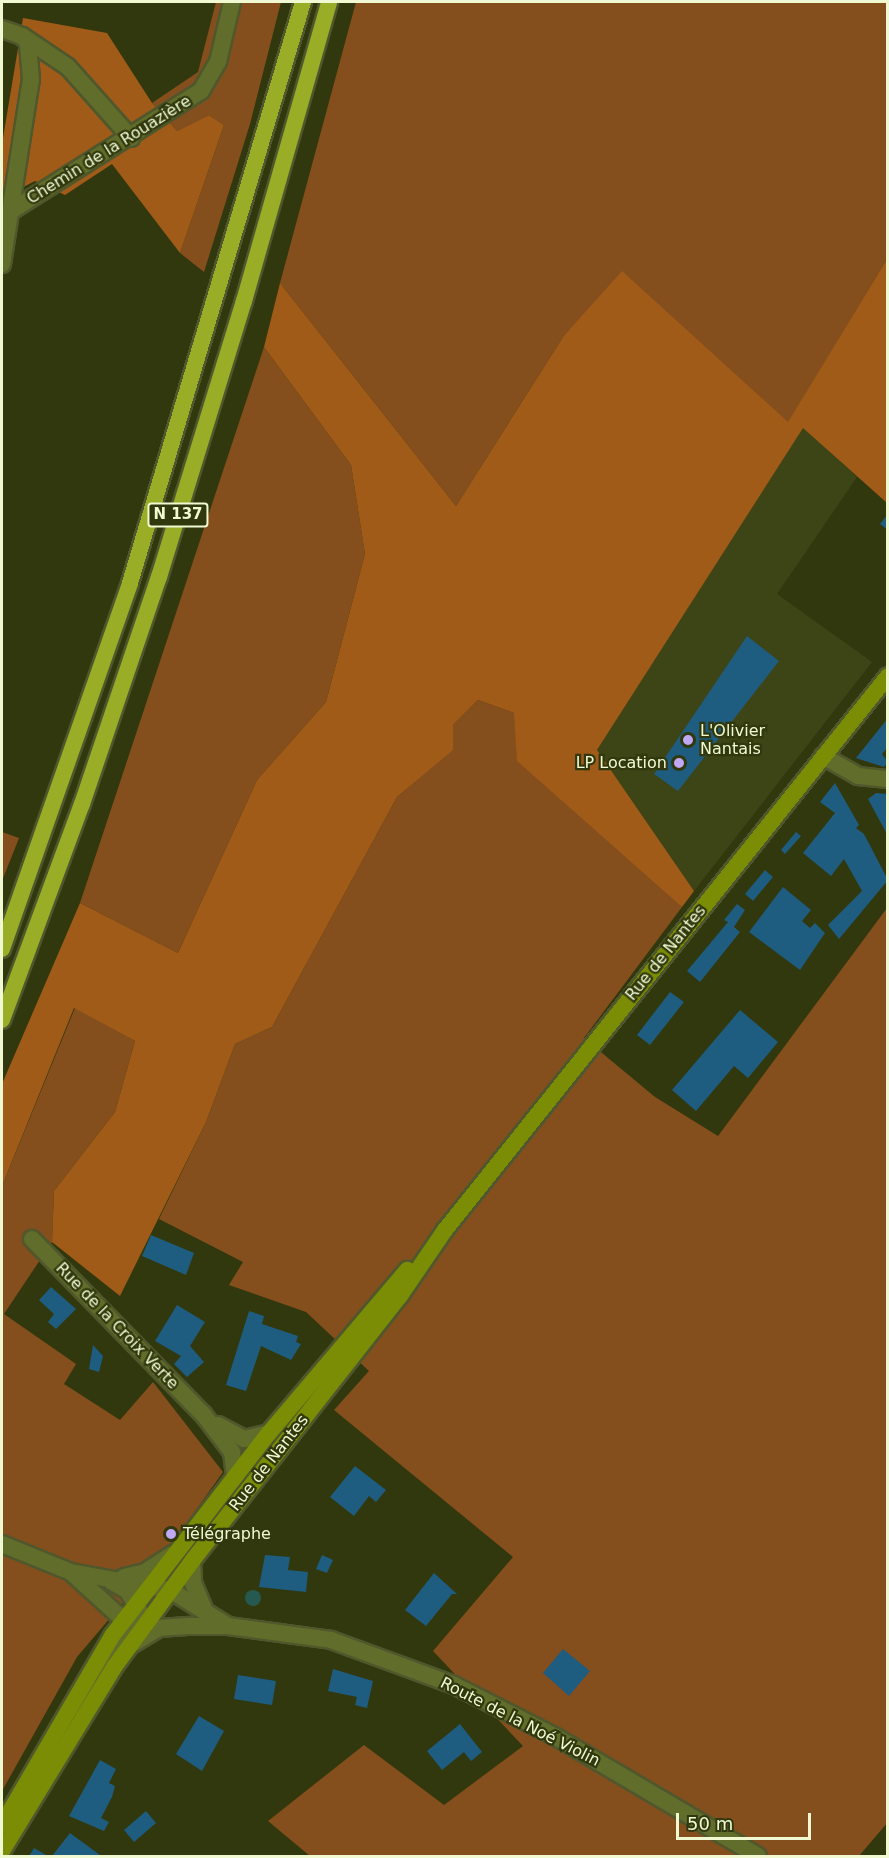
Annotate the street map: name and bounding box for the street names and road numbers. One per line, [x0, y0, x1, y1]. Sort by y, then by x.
street label: Chemin de la Rouazière [23, 92, 195, 208]
road number: N 137 [146, 503, 210, 527]
street label: Rue de Nantes [622, 902, 710, 1004]
street label: Rue de la Croix Verte [52, 1259, 182, 1393]
street label: Rue de Nantes [225, 1411, 313, 1515]
street label: Route de la Noé Violin [437, 1673, 603, 1771]

